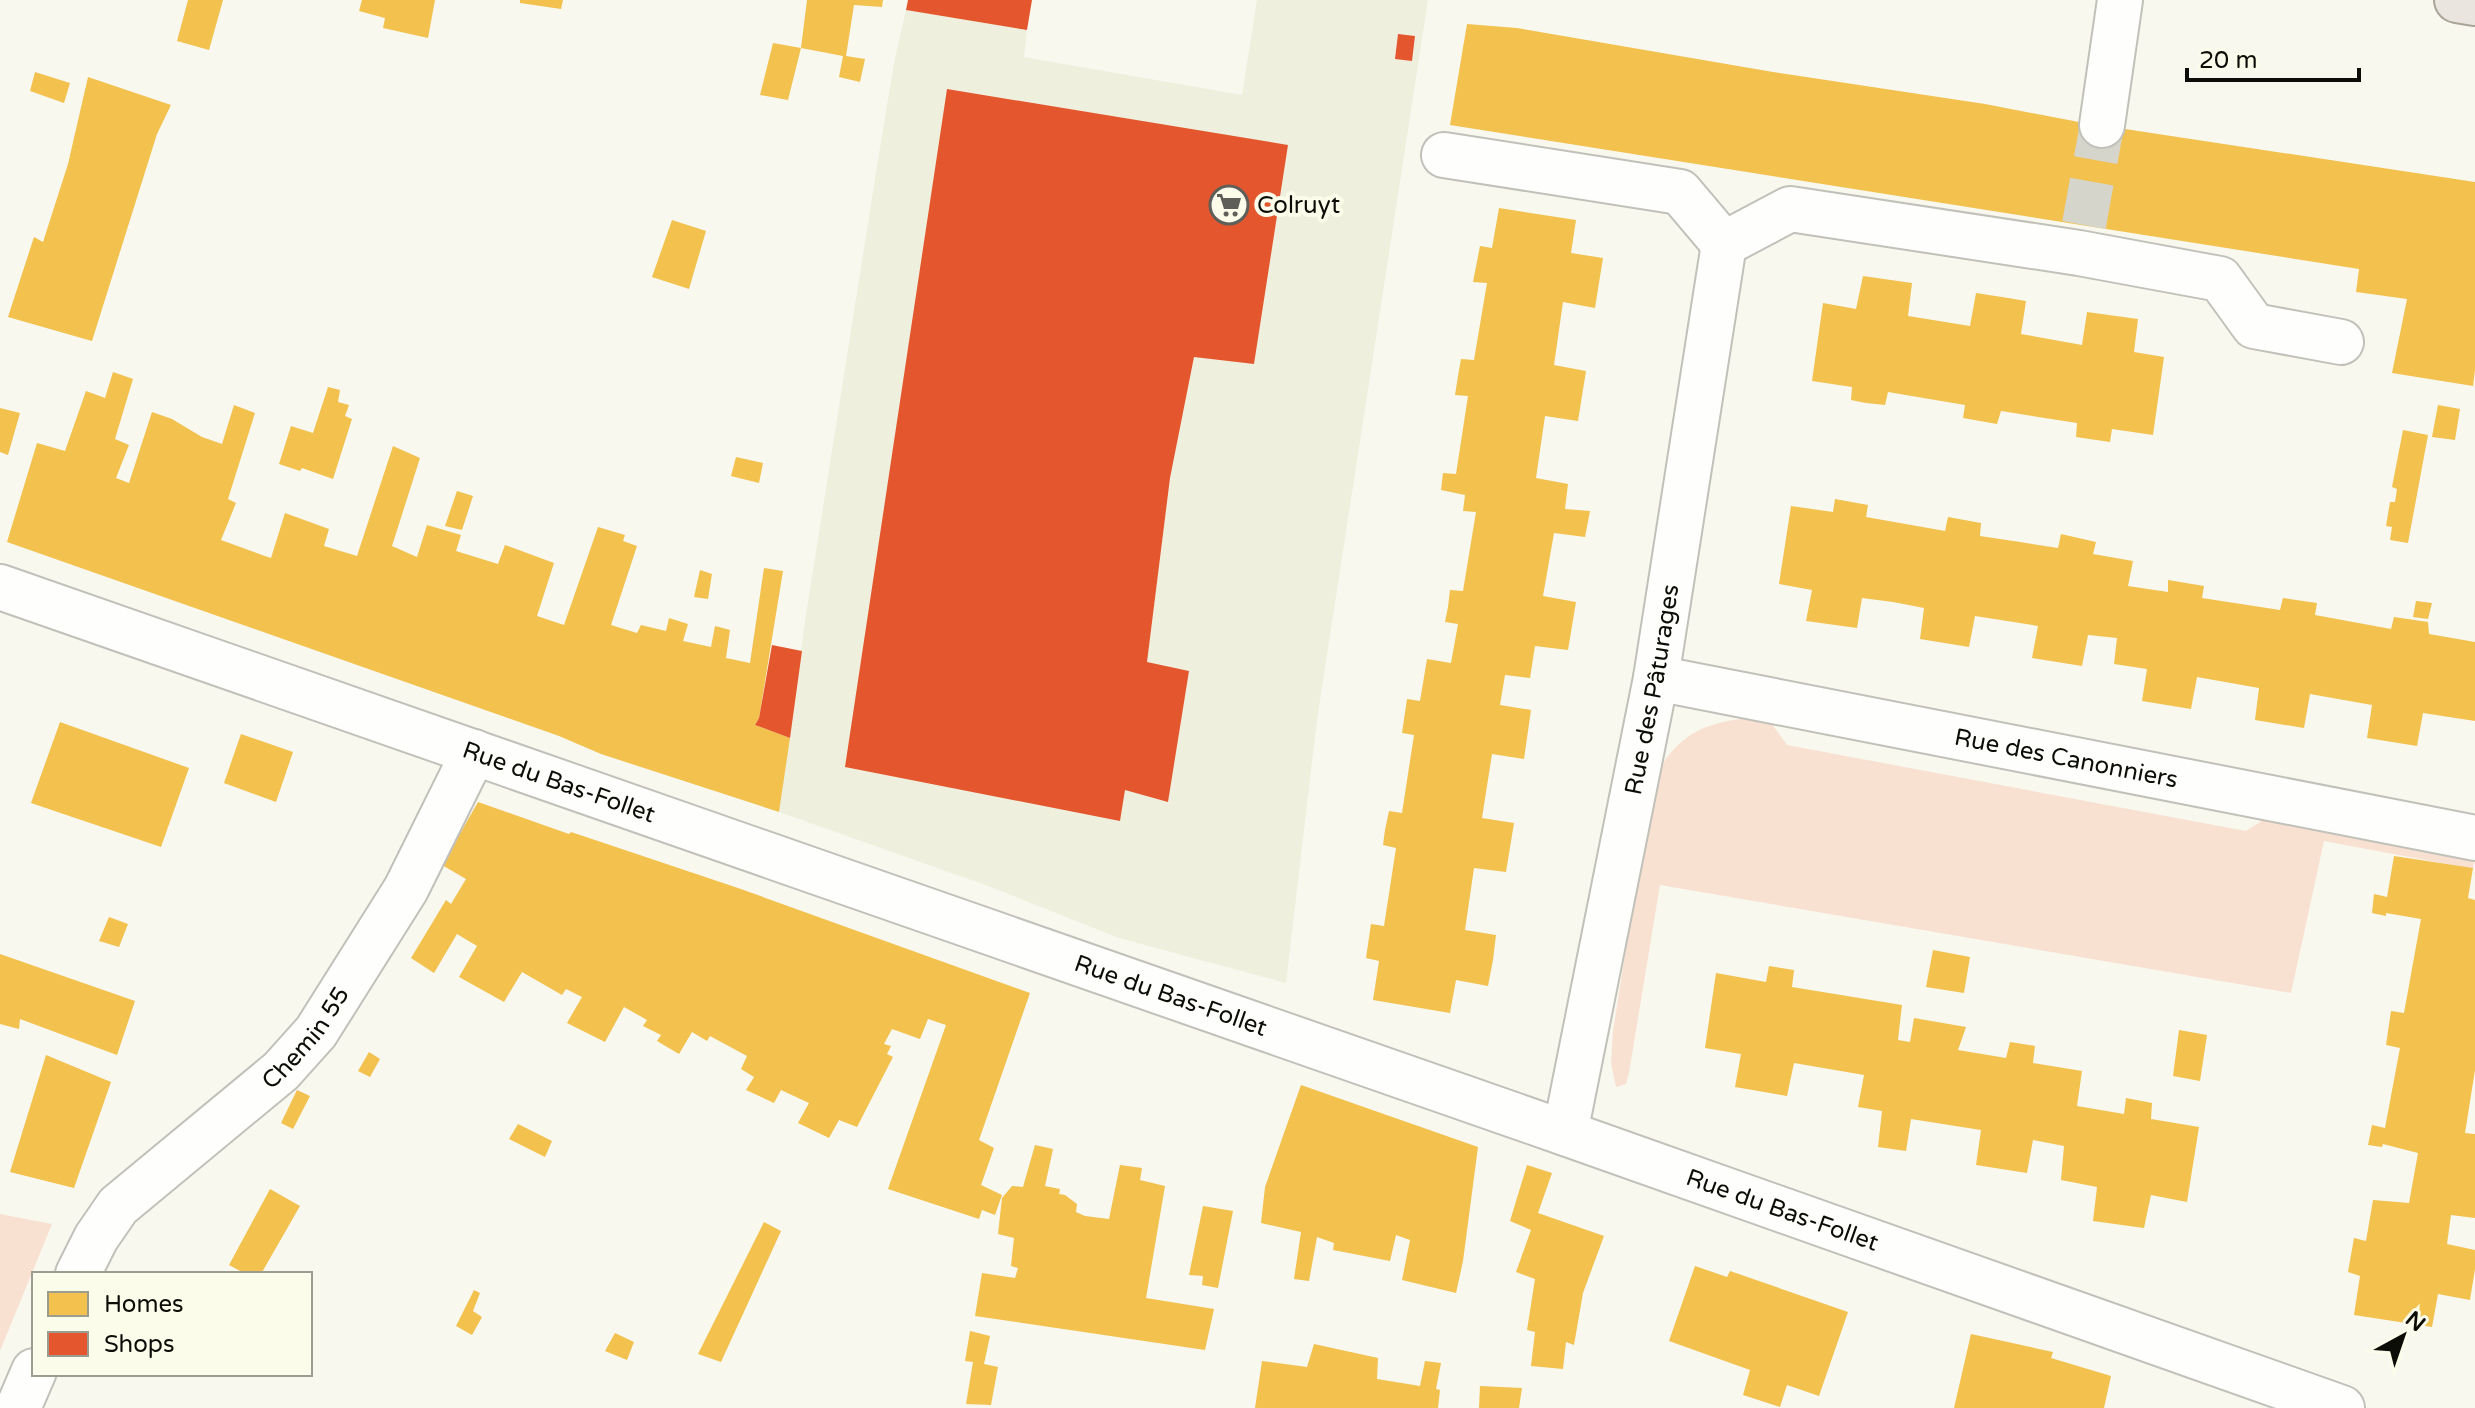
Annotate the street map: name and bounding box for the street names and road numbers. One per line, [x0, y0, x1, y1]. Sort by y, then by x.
street label: Rue des Pâturages [1619, 582, 1685, 797]
street label: Rue des Canonniers [1952, 723, 2180, 795]
street label: Rue du Bas-Follet [459, 736, 659, 829]
street label: Rue du Bas-Follet [1070, 949, 1271, 1043]
street label: Chemin 55 [256, 982, 356, 1096]
street label: Rue du Bas-Follet [1682, 1163, 1882, 1258]

